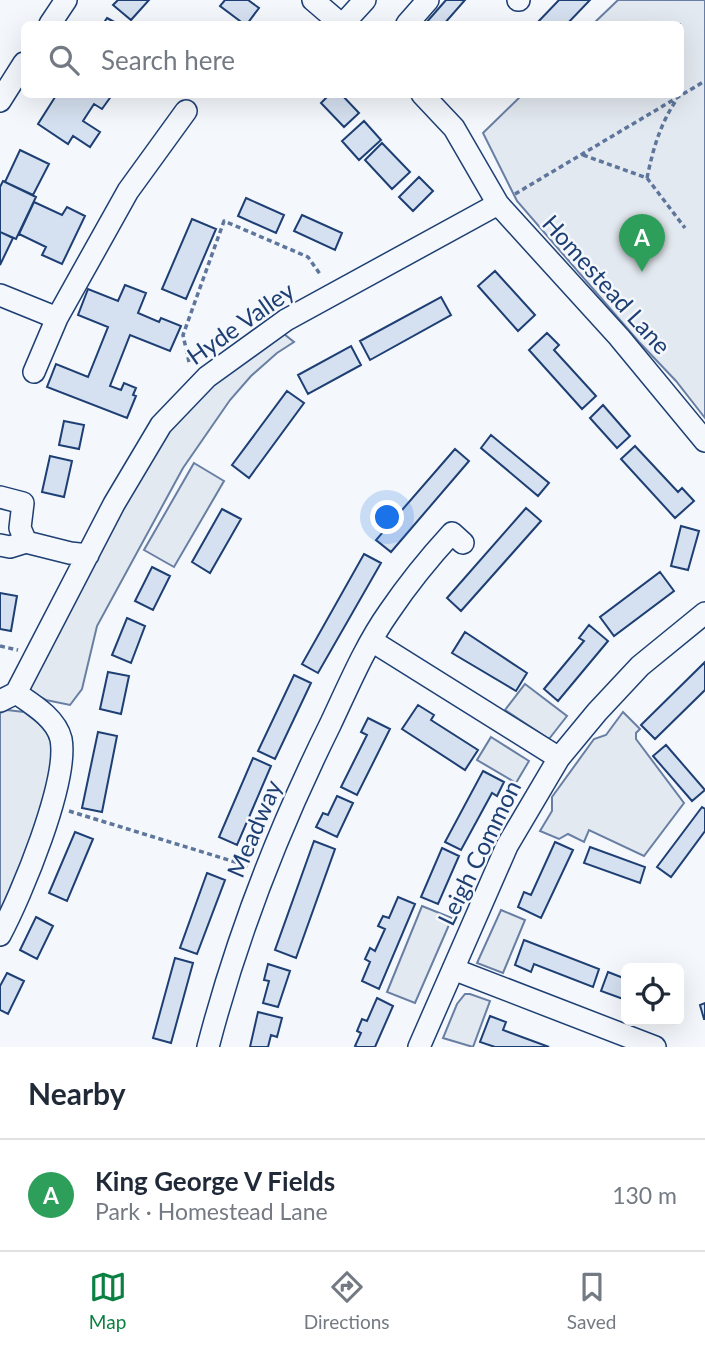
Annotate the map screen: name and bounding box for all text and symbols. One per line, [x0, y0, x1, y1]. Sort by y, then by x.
search box [21, 21, 684, 98]
icon: search [45, 41, 83, 79]
text: Search here [101, 44, 235, 76]
street label: Homestead Lane [537, 208, 677, 360]
pin: A [619, 214, 665, 272]
street label: Hyde Valley [181, 275, 300, 370]
your location [370, 500, 404, 534]
street label: Meadway [220, 775, 287, 881]
street label: Leigh Common [431, 775, 526, 930]
map controls [621, 963, 684, 1026]
button: locate [621, 963, 684, 1026]
text: Nearby [28, 1075, 126, 1111]
text: King George V Fields [95, 1165, 335, 1197]
text: A [43, 1181, 59, 1209]
text: 130 m [612, 1181, 677, 1209]
text: Park · Homestead Lane [95, 1197, 328, 1225]
tab: Map [89, 1268, 127, 1333]
tab: Directions [304, 1268, 390, 1333]
tab: Saved [567, 1268, 616, 1333]

